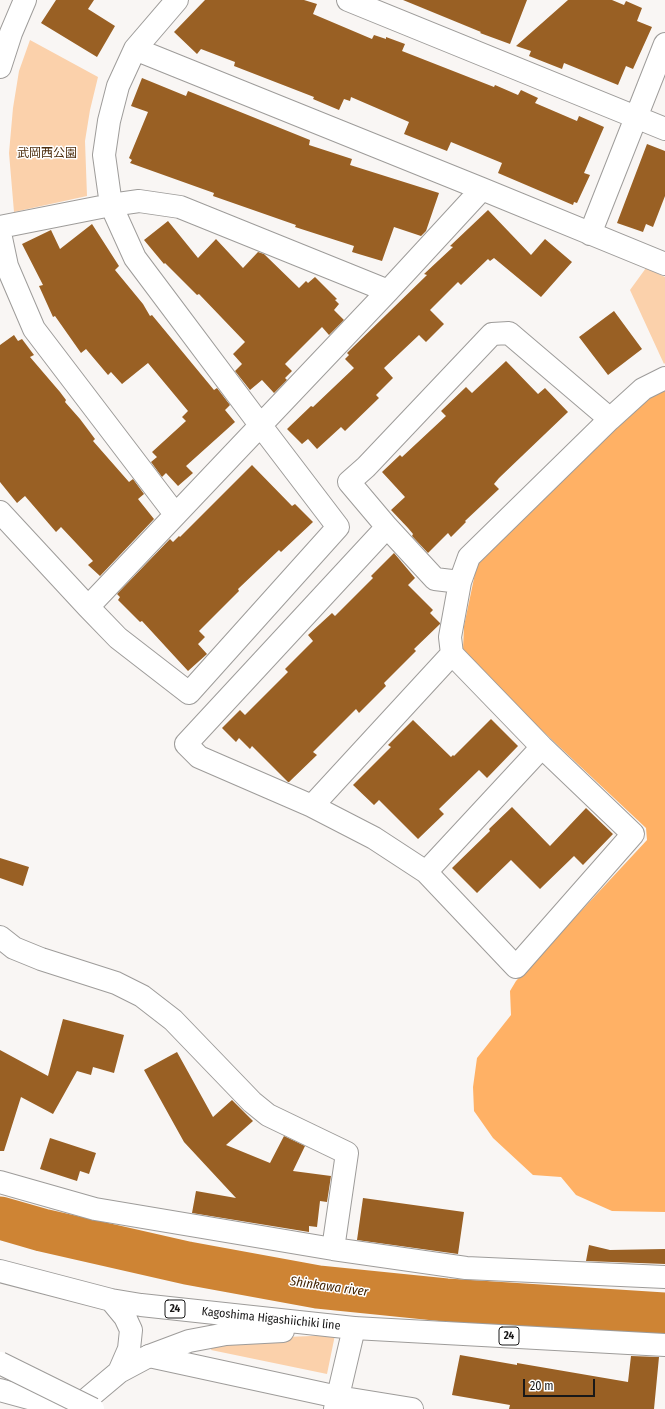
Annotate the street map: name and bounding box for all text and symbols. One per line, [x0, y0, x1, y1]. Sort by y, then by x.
park label: 武岡西公園 [17, 147, 77, 161]
water label: Shinkawa river [289, 1274, 369, 1300]
road number: 24 [165, 1300, 185, 1318]
street label: Kagoshima Higashiichiki line [201, 1305, 341, 1333]
road number: 24 [499, 1327, 519, 1345]
scale bar [525, 1371, 597, 1397]
text: 20 m [530, 1379, 554, 1393]

